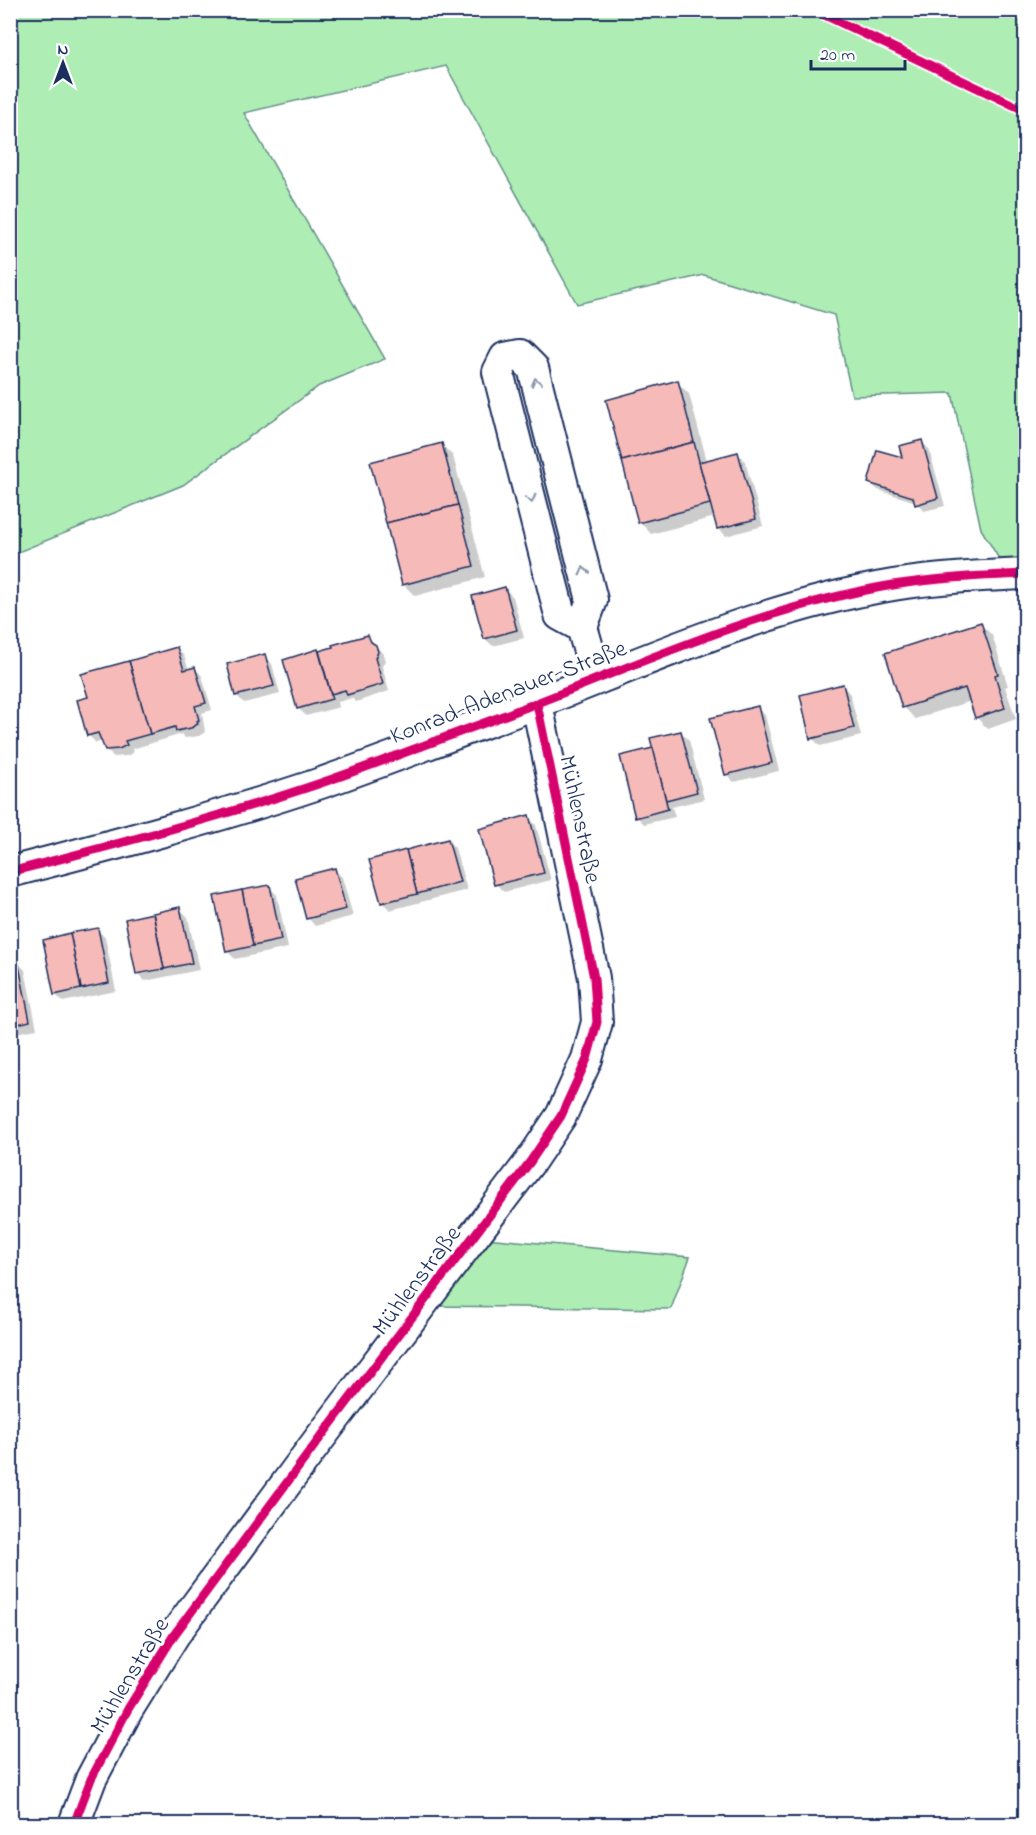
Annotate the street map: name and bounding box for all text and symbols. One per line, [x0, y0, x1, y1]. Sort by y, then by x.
north arrow [33, 33, 93, 93]
scale bar [811, 33, 906, 71]
text: N [58, 38, 69, 62]
text: 20 m [820, 43, 855, 69]
one-way arrow [531, 377, 544, 387]
one-way arrow [523, 494, 536, 504]
one-way arrow [579, 566, 592, 576]
street label: Konrad-Adenauer-Straße [386, 632, 632, 755]
street label: Mühlenstraße [548, 752, 609, 887]
street label: Mühlenstraße [365, 1219, 471, 1344]
street label: Mühlenstraße [83, 1611, 180, 1741]

